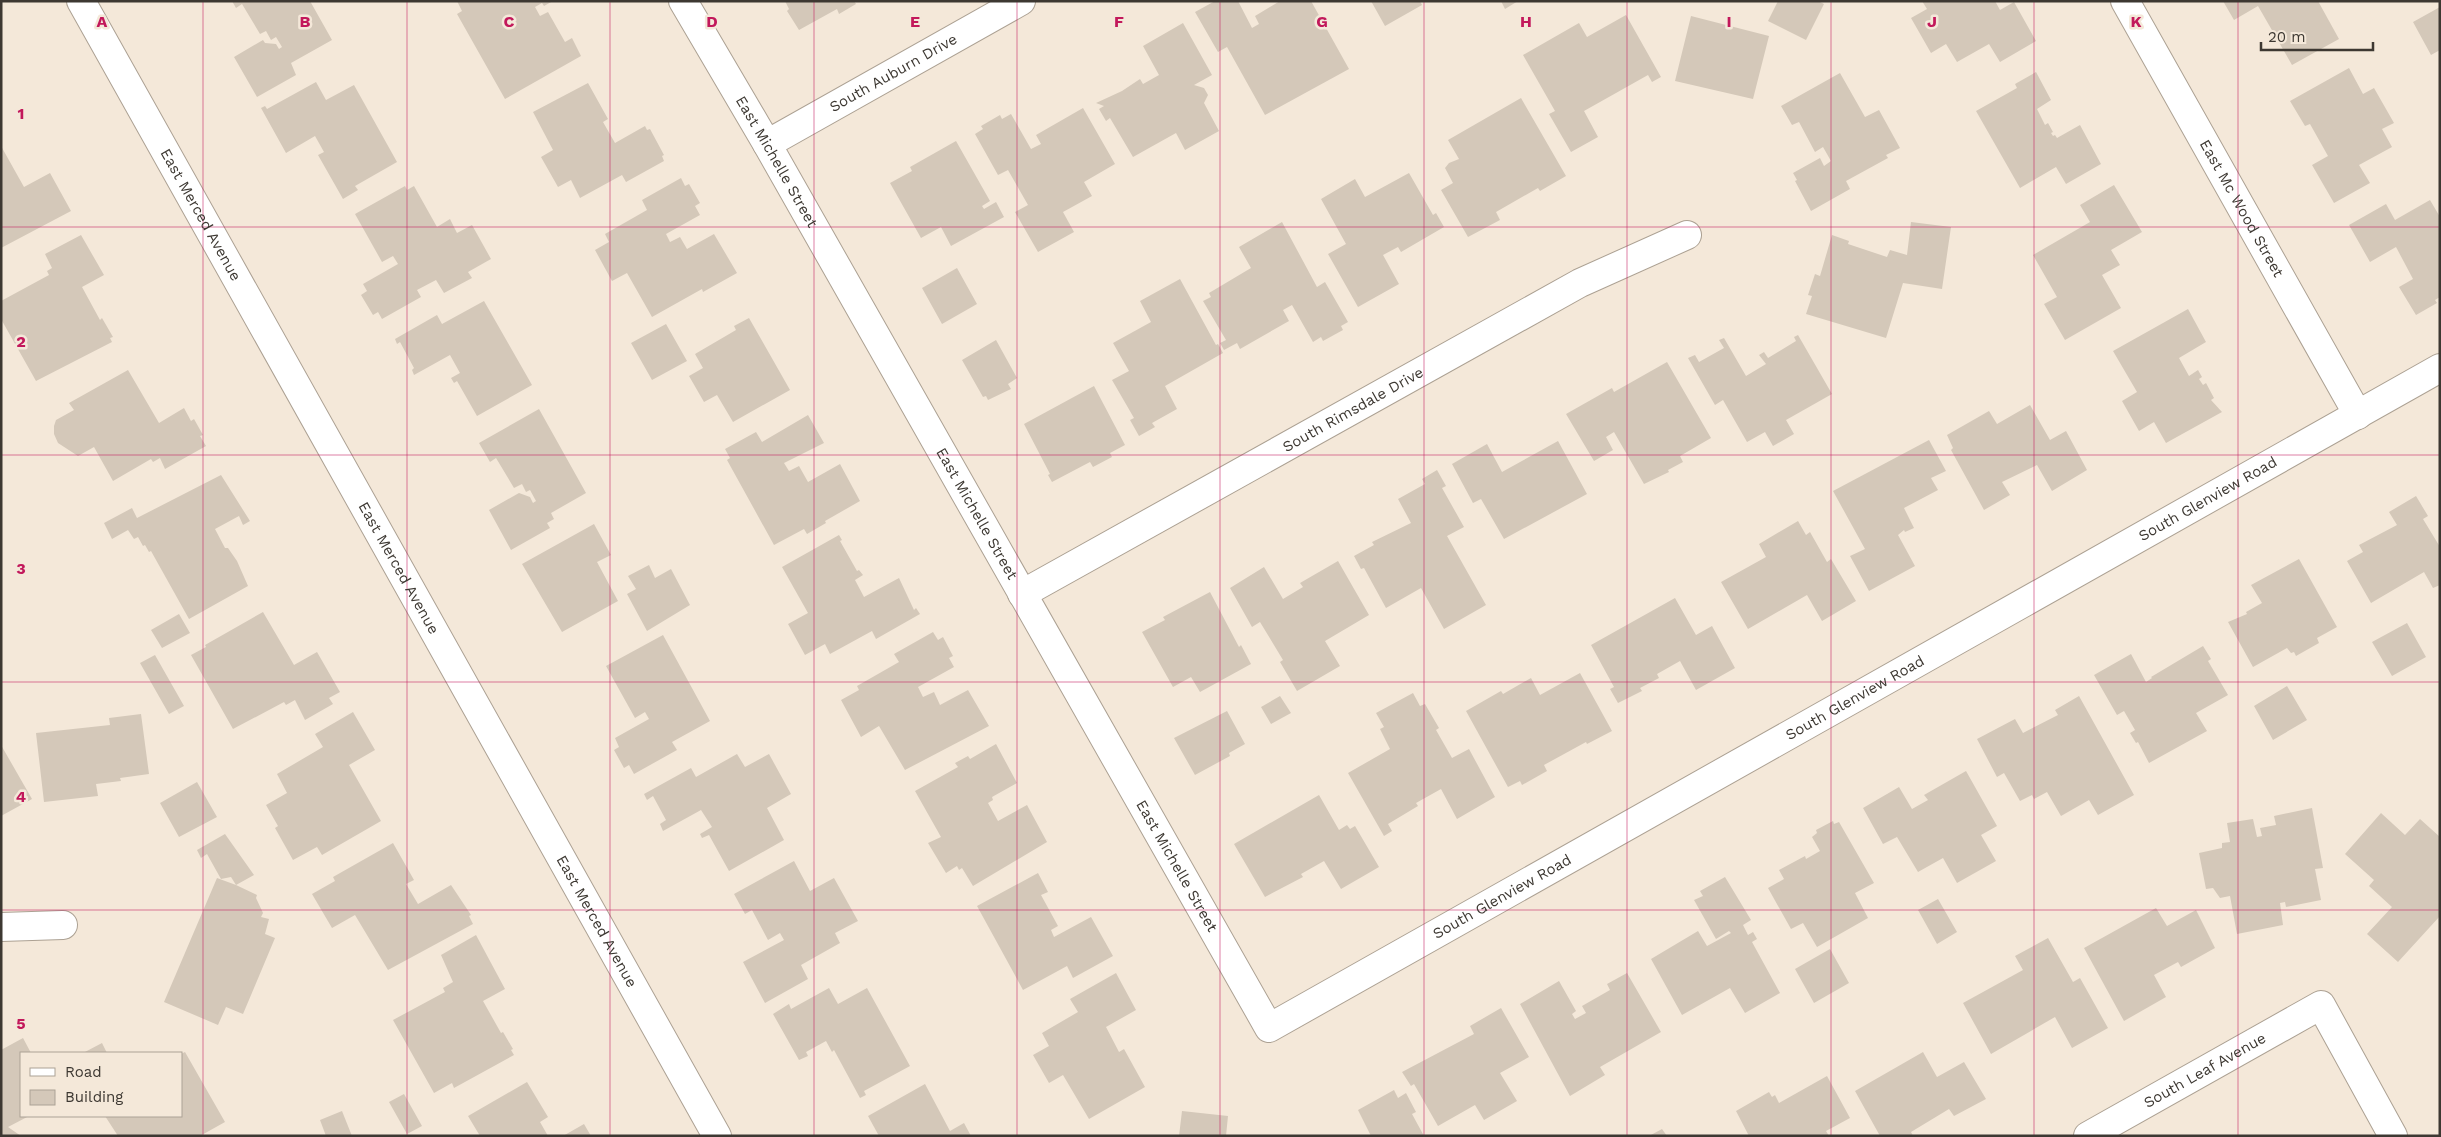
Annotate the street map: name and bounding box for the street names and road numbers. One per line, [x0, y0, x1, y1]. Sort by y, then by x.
street label: South Auburn Drive [826, 30, 960, 116]
street label: East Michelle Street [732, 93, 822, 231]
street label: East Mc Wood Street [2196, 136, 2288, 281]
street label: East Merced Avenue [157, 145, 245, 284]
street label: South Rimsdale Drive [1280, 363, 1427, 456]
street label: East Michelle Street [932, 445, 1022, 583]
street label: South Glenview Road [2135, 453, 2280, 545]
street label: East Merced Avenue [355, 499, 443, 637]
street label: South Glenview Road [1782, 652, 1927, 744]
street label: East Michelle Street [1132, 797, 1222, 936]
street label: South Glenview Road [1430, 850, 1575, 943]
street label: East Merced Avenue [553, 852, 641, 991]
street label: South Leaf Avenue [2141, 1029, 2269, 1112]

